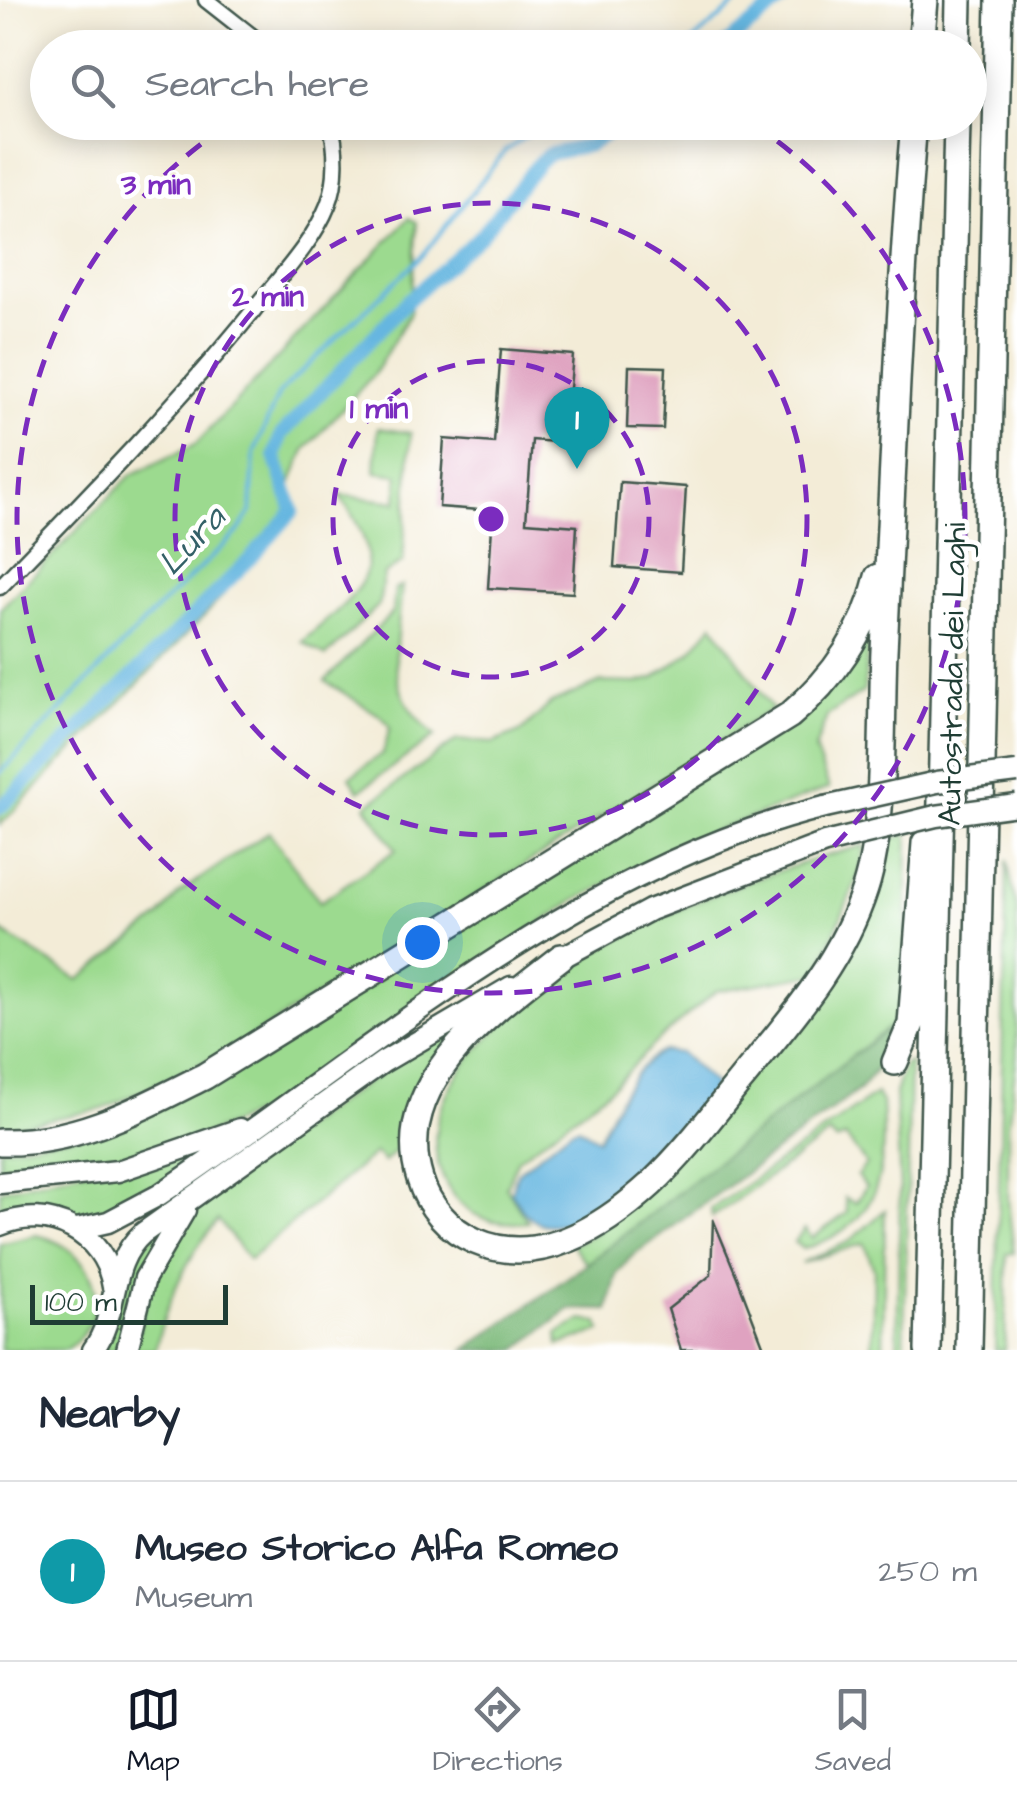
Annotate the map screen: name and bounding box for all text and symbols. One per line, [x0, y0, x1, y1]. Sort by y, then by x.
search box [30, 30, 987, 140]
icon: search [65, 58, 120, 113]
text: Search here [145, 59, 369, 111]
text: 3 min [120, 164, 191, 206]
text: 2 min [231, 276, 304, 318]
pin: 1 [544, 386, 610, 469]
text: 1 min [350, 388, 408, 430]
water label: Lura [147, 494, 238, 587]
centre of rings [473, 501, 509, 537]
street label: Autostrada dei Laghi [928, 522, 978, 826]
your location [397, 917, 448, 968]
scale bar [30, 1280, 228, 1324]
text: 100 m [45, 1283, 117, 1322]
text: Nearby [40, 1386, 180, 1444]
text: Museo Storico Alfa Romeo [135, 1523, 618, 1575]
text: 1 [70, 1549, 75, 1594]
text: 250 m [878, 1549, 977, 1594]
text: Museum [135, 1575, 252, 1620]
tab: Map [126, 1682, 181, 1781]
tab: Directions [433, 1682, 563, 1781]
tab: Saved [815, 1682, 891, 1781]

